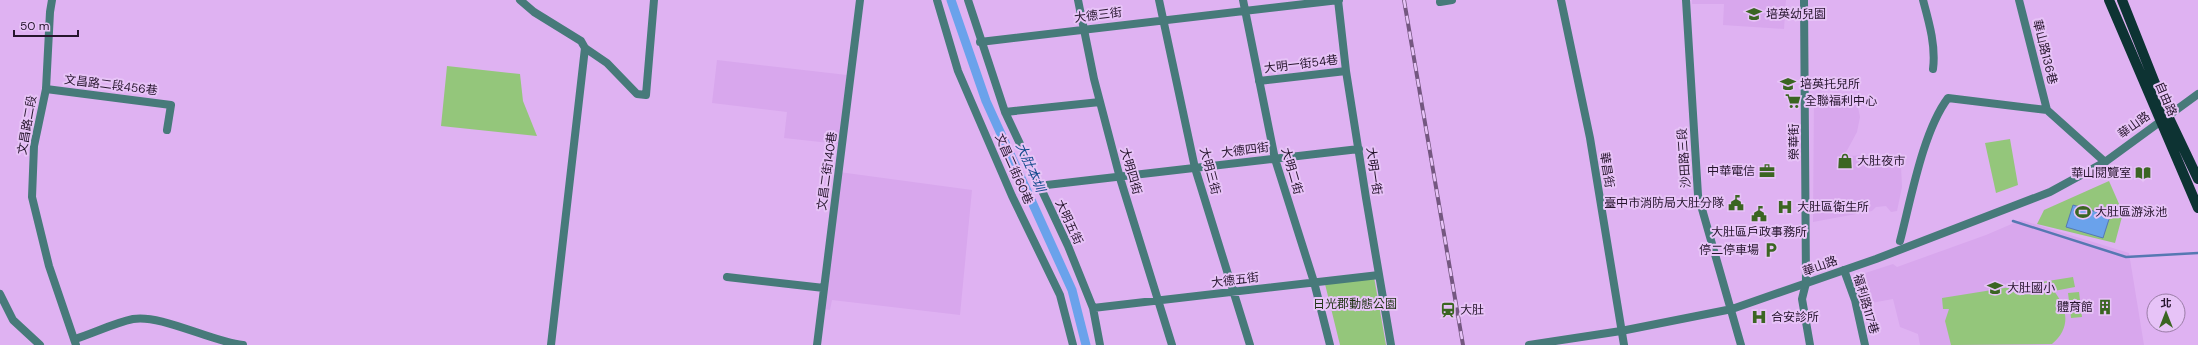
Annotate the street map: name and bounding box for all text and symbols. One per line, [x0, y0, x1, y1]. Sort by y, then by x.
street label: 大德三街 [1073, 4, 1123, 26]
school or university icon: 培英幼兒園 [1745, 5, 1763, 23]
place label: 培英幼兒園 [1766, 6, 1826, 22]
scale bar [14, 12, 78, 38]
text: 50 m [20, 18, 49, 34]
street label: 華山路136巷 [2029, 18, 2061, 86]
street label: 大明一街54巷 [1263, 52, 1339, 76]
street label: 文昌路二段456巷 [63, 71, 159, 99]
school or university icon: 培英托兒所 [1779, 75, 1797, 93]
place label: 培英托兒所 [1800, 76, 1860, 92]
street label: 自由路 [2152, 79, 2180, 119]
supermarket icon: 全聯福利中心 [1784, 92, 1802, 110]
place label: 全聯福利中心 [1805, 93, 1877, 109]
street label: 文昌路二段 [14, 94, 40, 156]
street label: 華山路 [2115, 108, 2153, 142]
street label: 榮華街 [1786, 124, 1802, 160]
street label: 沙田路三段 [1674, 128, 1694, 188]
street label: 文昌二街140巷 [814, 131, 840, 211]
street label: 文昌二街60巷 [991, 131, 1037, 207]
street label: 大德四街 [1220, 139, 1270, 161]
water label: 大肚本圳 [1012, 140, 1050, 196]
street label: 大明四街 [1117, 146, 1145, 196]
street label: 大明三街 [1196, 146, 1224, 196]
street label: 大明二街 [1278, 146, 1306, 196]
street label: 大明一街 [1363, 146, 1385, 196]
street label: 華昌街 [1596, 151, 1618, 189]
shop icon: 大肚夜市 [1836, 152, 1854, 170]
place label: 大肚夜市 [1857, 153, 1905, 169]
office icon: 中華電信 [1758, 162, 1776, 180]
place label: 中華電信 [1707, 163, 1755, 179]
library icon: 華山閱覽室 [2134, 164, 2152, 182]
place label: 華山閱覽室 [2071, 165, 2131, 181]
public building icon: 臺中市消防局大肚分隊 [1727, 194, 1745, 212]
place label: 臺中市消防局大肚分隊 [1604, 195, 1724, 211]
street label: 大明五街 [1052, 197, 1086, 247]
hospital icon: 大肚區衛生所 [1776, 198, 1794, 216]
place label: 大肚區衛生所 [1797, 199, 1869, 215]
sports icon: 大肚區游泳池 [2074, 203, 2092, 221]
place label: 大肚區游泳池 [2095, 204, 2167, 220]
public building icon: 大肚區戶政事務所 [1750, 205, 1768, 223]
place label: 大肚區戶政事務所 [1711, 224, 1807, 240]
parking icon: 停二停車場 [1762, 241, 1780, 259]
place label: 停二停車場 [1699, 242, 1759, 258]
street label: 華山路 [1800, 252, 1840, 280]
street label: 大德五街 [1210, 269, 1260, 291]
street label: 福利路117巷 [1850, 272, 1882, 336]
school or university icon: 大肚國小 [1986, 279, 2004, 297]
place label: 大肚國小 [2007, 280, 2055, 296]
north arrow [2146, 293, 2186, 333]
park label: 日光郡動態公園 [1313, 296, 1397, 312]
text: 北 [2161, 296, 2172, 310]
building icon: 體育館 [2096, 298, 2114, 316]
place label: 體育館 [2057, 299, 2093, 315]
station icon: 大肚 [1439, 301, 1457, 319]
place label: 大肚 [1460, 302, 1484, 318]
hospital icon: 合安診所 [1750, 308, 1768, 326]
place label: 合安診所 [1771, 309, 1819, 325]

